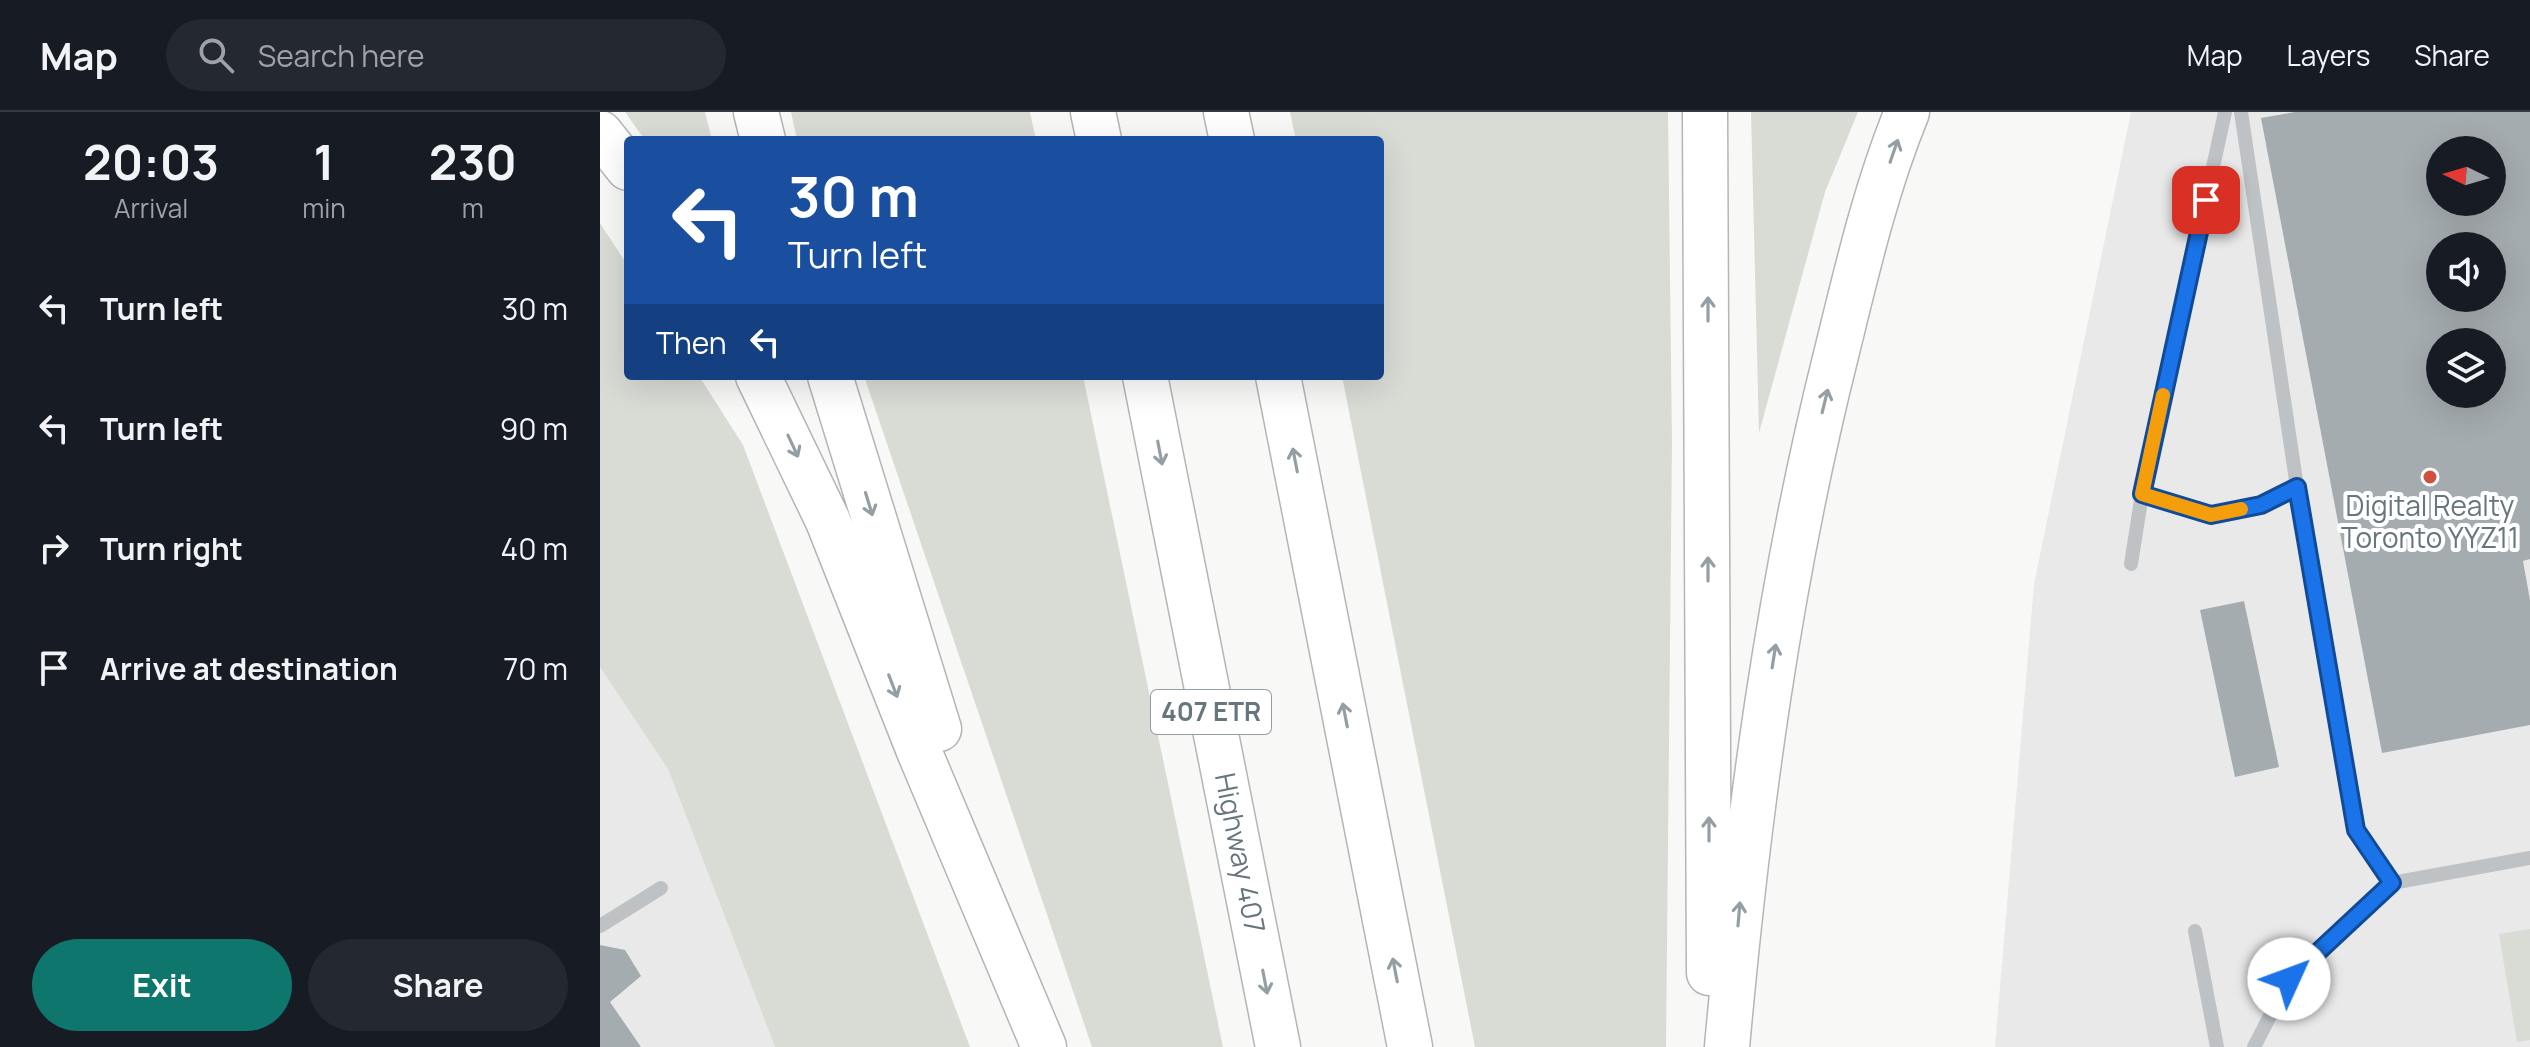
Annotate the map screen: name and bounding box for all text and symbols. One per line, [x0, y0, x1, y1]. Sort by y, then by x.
search box [166, 19, 726, 91]
text: Map [40, 29, 118, 81]
icon: search [194, 33, 238, 77]
text: Search here [258, 35, 425, 76]
text: Map [2187, 36, 2243, 74]
text: Layers [2287, 36, 2370, 74]
text: Share [2414, 36, 2490, 74]
text: 20:03 [83, 129, 219, 194]
text: 1 [313, 129, 335, 194]
text: 230 [429, 129, 517, 194]
north arrow [2426, 136, 2506, 216]
map controls [2426, 136, 2506, 408]
one-way arrow [1887, 138, 1902, 163]
text: 30 m [788, 157, 919, 234]
pin [2172, 166, 2240, 234]
icon: left [656, 168, 760, 272]
icon: arrive [2184, 178, 2228, 222]
text: Arrival [114, 190, 188, 226]
text: min [302, 190, 346, 226]
text: m [462, 190, 484, 226]
text: Turn left [788, 230, 927, 279]
button: sound [2426, 232, 2506, 312]
icon: left [32, 286, 76, 330]
text: Turn left [100, 288, 223, 329]
text: 30 m [502, 288, 568, 329]
one-way arrow [1700, 296, 1716, 323]
icon: left [743, 320, 787, 364]
text: Then [656, 322, 727, 363]
button: layers [2426, 328, 2506, 408]
one-way arrow [1818, 389, 1833, 414]
icon: left [32, 406, 76, 450]
text: Turn left [100, 408, 223, 449]
text: 90 m [500, 408, 568, 449]
one-way arrow [787, 433, 802, 457]
one-way arrow [1153, 439, 1168, 465]
one-way arrow [1287, 448, 1302, 473]
marker: Digital Realty Toronto YYZ11 [2421, 468, 2439, 486]
place label: Digital Realty Toronto YYZ11 [2341, 486, 2519, 556]
one-way arrow [863, 491, 877, 516]
icon: right [32, 526, 76, 570]
text: Turn right [100, 528, 243, 569]
text: 40 m [501, 528, 568, 569]
one-way arrow [1700, 556, 1716, 583]
one-way arrow [1768, 644, 1783, 669]
icon: arrive [32, 646, 76, 690]
text: Arrive at destination [100, 648, 398, 689]
text: 70 m [503, 648, 568, 689]
one-way arrow [887, 673, 902, 698]
road number: 407 ETR [1151, 690, 1271, 734]
one-way arrow [1337, 703, 1352, 729]
street label: Highway 407 [1207, 770, 1275, 936]
one-way arrow [1701, 816, 1717, 843]
one-way arrow [1732, 901, 1747, 928]
position arrow [2247, 937, 2331, 1021]
button: Exit [32, 939, 292, 1031]
button: Share [308, 939, 568, 1031]
one-way arrow [1387, 958, 1402, 984]
one-way arrow [1259, 969, 1274, 994]

